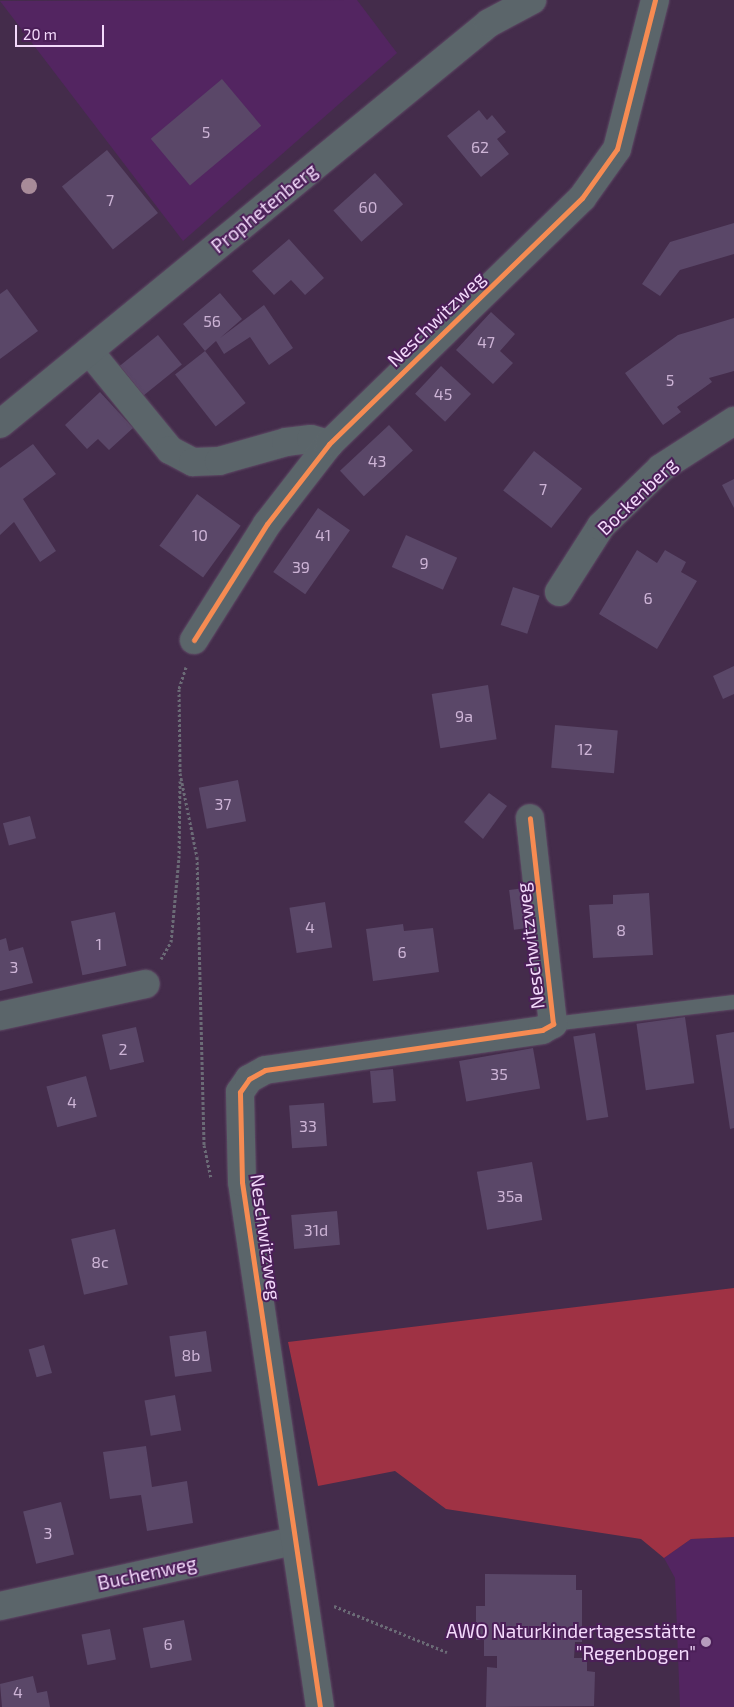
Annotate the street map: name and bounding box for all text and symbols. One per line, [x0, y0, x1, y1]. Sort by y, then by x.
scale bar [18, 15, 106, 47]
text: 20 m [23, 25, 57, 43]
house number: 5 [202, 122, 210, 142]
house number: 62 [471, 137, 489, 157]
street label: Prophetenberg [207, 158, 321, 258]
house number: 7 [106, 190, 114, 210]
house number: 60 [359, 197, 377, 217]
street label: Neschwitzweg [382, 267, 490, 371]
house number: 56 [203, 311, 221, 331]
house number: 47 [477, 332, 495, 352]
house number: 5 [666, 370, 674, 390]
house number: 45 [434, 384, 452, 404]
house number: 43 [368, 451, 386, 471]
street label: Bockenberg [593, 452, 681, 540]
house number: 7 [539, 479, 547, 499]
house number: 10 [192, 525, 208, 545]
house number: 41 [315, 525, 331, 545]
house number: 9 [419, 553, 429, 573]
house number: 39 [292, 557, 310, 577]
house number: 6 [643, 588, 653, 608]
house number: 9a [455, 706, 473, 726]
house number: 12 [577, 739, 593, 759]
house number: 37 [214, 794, 232, 814]
street label: Neschwitzweg [511, 881, 549, 1011]
house number: 4 [305, 917, 315, 937]
house number: 8 [616, 920, 626, 940]
house number: 1 [96, 934, 102, 954]
house number: 6 [397, 942, 407, 962]
house number: 3 [10, 957, 18, 977]
house number: 2 [119, 1039, 127, 1059]
house number: 35 [490, 1064, 508, 1084]
house number: 4 [67, 1092, 77, 1112]
house number: 33 [299, 1116, 317, 1136]
street label: Neschwitzweg [246, 1172, 286, 1302]
house number: 35a [497, 1186, 523, 1206]
house number: 31d [304, 1220, 328, 1240]
house number: 8c [91, 1252, 109, 1272]
house number: 8b [182, 1345, 200, 1365]
house number: 3 [44, 1523, 52, 1543]
street label: Buchenweg [95, 1551, 199, 1595]
place label: AWO Naturkindertagesstätte "Regenbogen" [446, 1620, 696, 1664]
house number: 6 [163, 1634, 173, 1654]
marker: AWO Naturkindertagesstätte "Regenbogen" [700, 1636, 712, 1648]
house number: 4 [13, 1682, 23, 1702]

